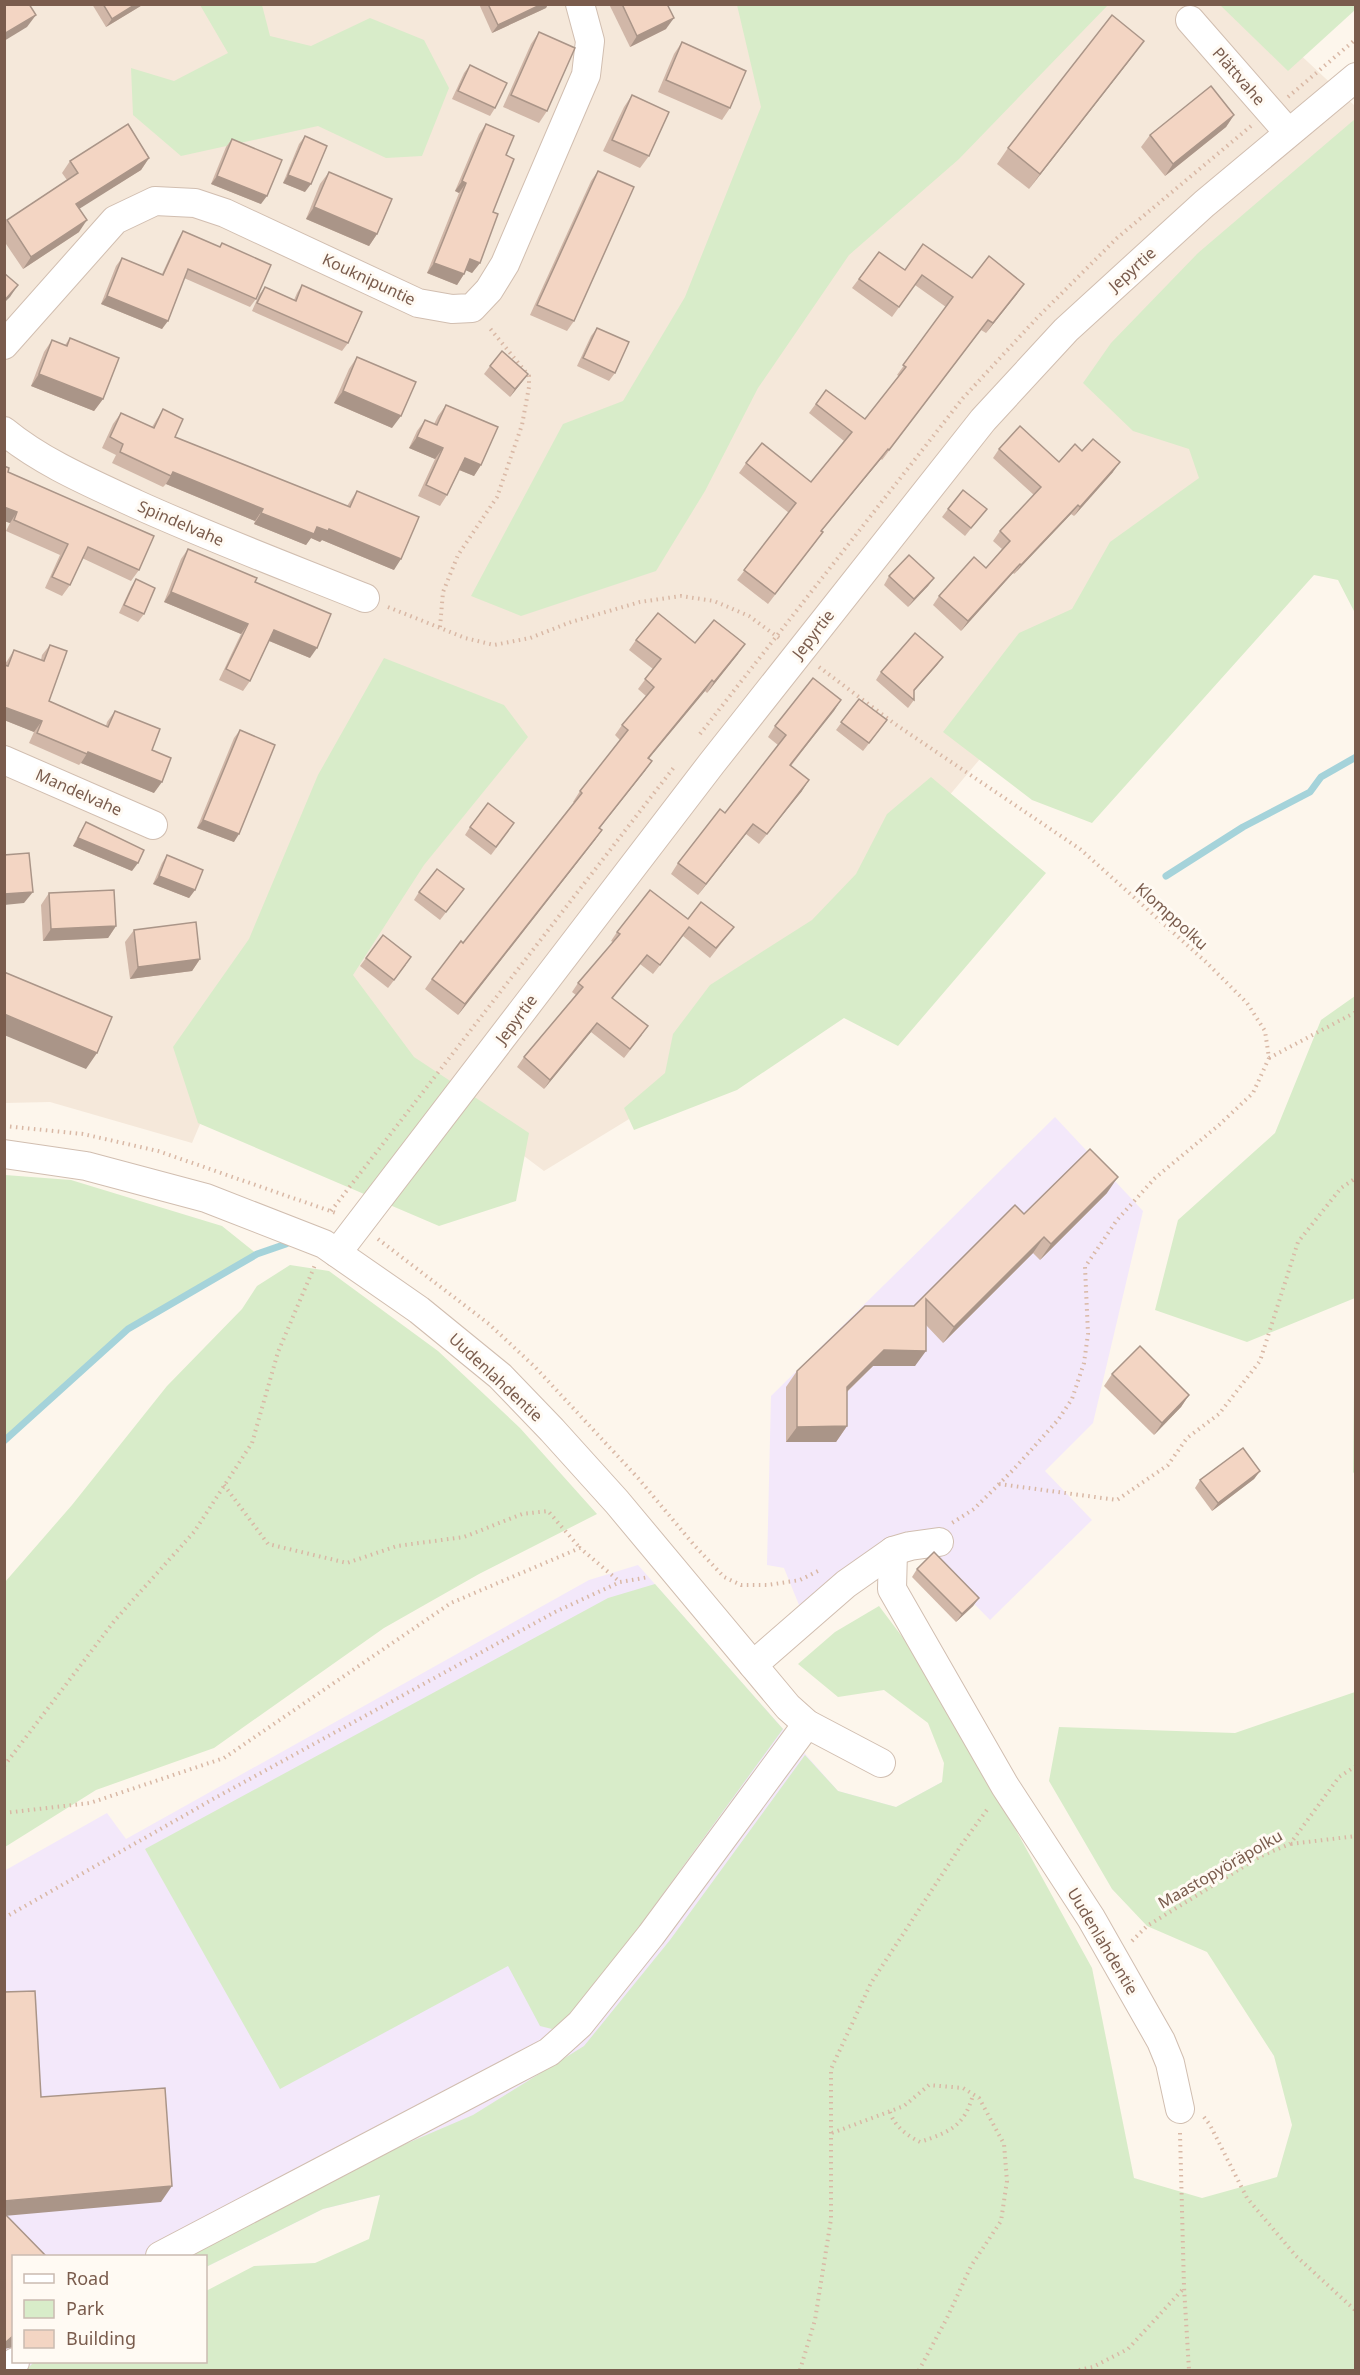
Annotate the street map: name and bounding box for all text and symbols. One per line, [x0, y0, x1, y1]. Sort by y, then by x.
street label: Plättvahe [1208, 42, 1270, 110]
street label: Jepyrtie [1102, 242, 1160, 297]
street label: Kouknipuntie [319, 248, 419, 310]
street label: Spindelvahe [135, 495, 227, 551]
street label: Jepyrtie [786, 605, 839, 665]
street label: Mandelvahe [32, 763, 126, 821]
street label: Klomppolku [1131, 878, 1213, 954]
street label: Jepyrtie [489, 990, 542, 1050]
street label: Uudenlahdentie [444, 1328, 548, 1426]
street label: Maastopyöräpolku [1154, 1824, 1286, 1914]
street label: Uudenlahdentie [1062, 1883, 1144, 1999]
legend [12, 2255, 207, 2363]
text: Road [66, 2266, 109, 2290]
text: Park [66, 2296, 104, 2320]
text: Building [66, 2326, 136, 2350]

